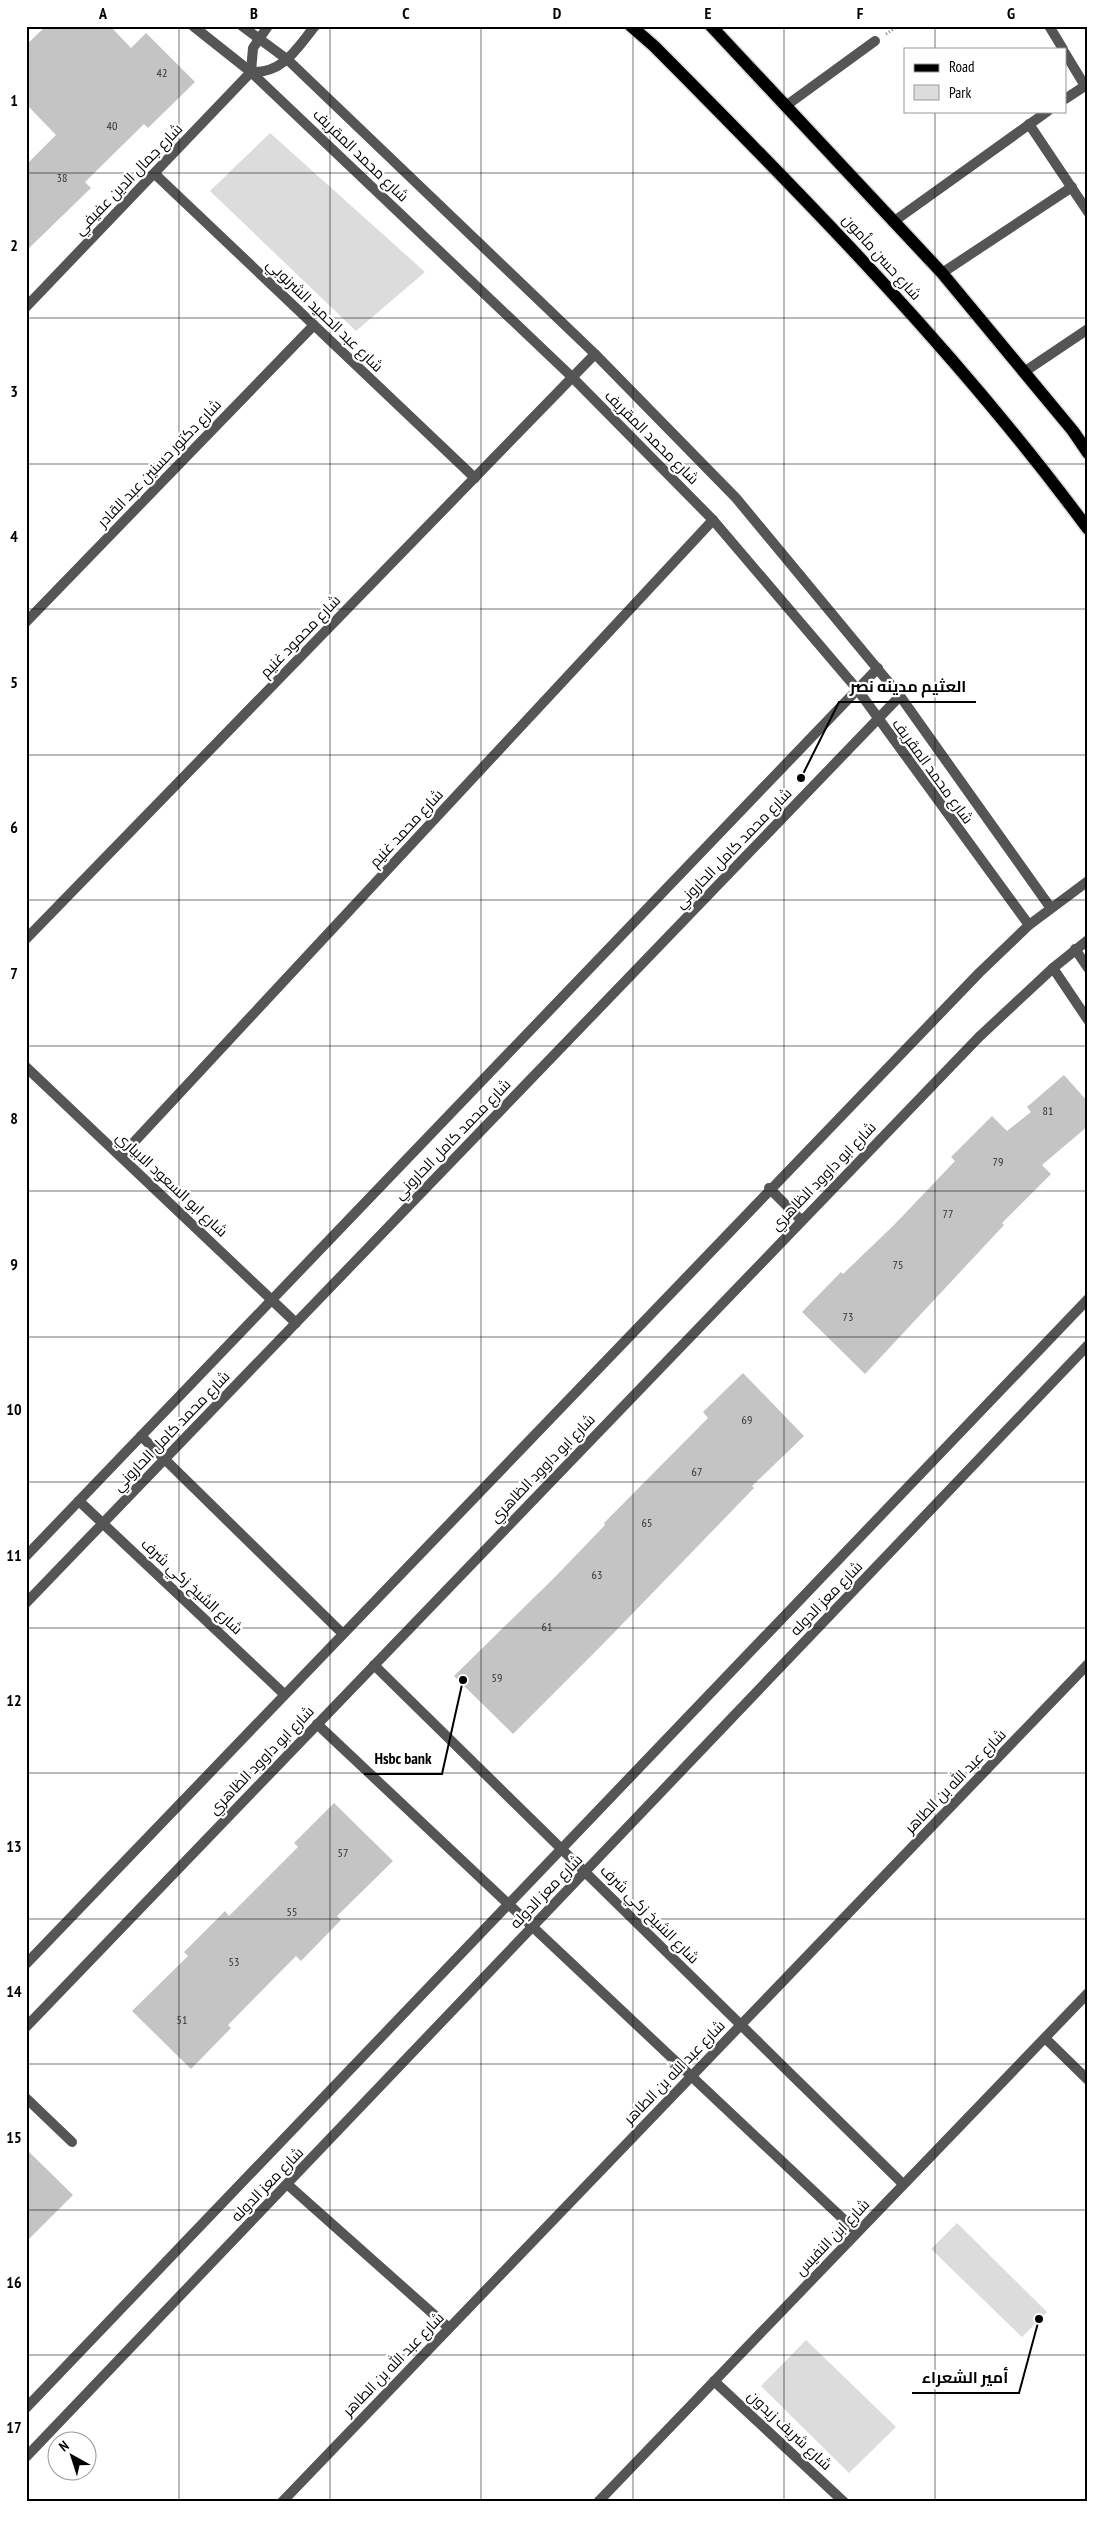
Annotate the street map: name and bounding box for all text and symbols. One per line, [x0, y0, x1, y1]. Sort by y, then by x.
text: A [98, 3, 108, 23]
text: B [250, 3, 258, 23]
text: C [402, 3, 410, 23]
text: D [553, 3, 562, 23]
text: E [705, 3, 712, 23]
text: F [857, 3, 864, 23]
text: G [1007, 3, 1015, 23]
legend [904, 48, 1066, 112]
text: Road [949, 57, 975, 76]
house number: 42 [157, 65, 167, 80]
text: Park [949, 83, 971, 102]
text: 1 [10, 90, 18, 110]
street label: شارع محمد المقريف [308, 105, 413, 207]
house number: 40 [107, 118, 117, 133]
street label: شارع جمال الدين عفيفي [70, 119, 188, 241]
house number: 38 [57, 170, 67, 185]
street label: شارع حسن مأمون [837, 210, 926, 305]
text: 2 [10, 235, 18, 255]
street label: شارع عبد الحميد الشرنوبي [261, 254, 387, 378]
text: 3 [10, 381, 18, 401]
street label: شارع محمد المقريف [599, 386, 703, 490]
street label: شارع دكتور حسنين عبد القادر [92, 395, 227, 533]
text: 4 [10, 526, 18, 546]
street label: شارع محمود غنيم [256, 591, 346, 683]
callout: العثيم مدينه نصر [839, 671, 976, 702]
text: 5 [10, 672, 18, 692]
text: العثيم مدينه نصر [849, 676, 966, 698]
street label: شارع محمد المقريف [887, 715, 978, 829]
street label: شارع محمد كامل الحاروني [670, 784, 798, 914]
street label: شارع محمد غنيم [365, 785, 448, 872]
text: 6 [10, 817, 18, 837]
text: 7 [10, 963, 18, 983]
street label: شارع محمد كامل الحاروني [389, 1075, 517, 1205]
house number: 81 [1043, 1103, 1053, 1118]
text: 8 [10, 1108, 18, 1128]
street label: شارع ابو داوود الظاهري [766, 1118, 882, 1236]
street label: شارع ابو السعود الابياري [110, 1127, 232, 1243]
house number: 79 [993, 1154, 1003, 1169]
house number: 77 [943, 1206, 953, 1221]
text: 9 [10, 1254, 18, 1274]
house number: 75 [893, 1257, 903, 1272]
house number: 73 [843, 1309, 853, 1324]
street label: شارع محمد كامل الحاروني [108, 1367, 236, 1497]
text: 10 [6, 1399, 22, 1419]
street label: شارع ابو داوود الظاهري [485, 1410, 601, 1528]
house number: 69 [742, 1412, 752, 1427]
house number: 67 [692, 1464, 702, 1479]
house number: 65 [642, 1515, 652, 1530]
street label: شارع الشيخ زكي شرف [135, 1534, 247, 1640]
text: 11 [6, 1545, 22, 1565]
street label: شارع معز الدوله [786, 1557, 868, 1641]
house number: 63 [592, 1567, 602, 1582]
house number: 61 [542, 1619, 552, 1634]
house number: 59 [492, 1670, 502, 1685]
text: 12 [6, 1690, 22, 1710]
street label: شارع ابو داوود الظاهري [204, 1702, 320, 1820]
street label: شارع عبد الله بن الطاهر [900, 1725, 1011, 1839]
callout: Hsbc bank [364, 1743, 442, 1774]
text: Hsbc bank [374, 1748, 432, 1768]
text: 13 [6, 1836, 22, 1856]
house number: 57 [338, 1845, 348, 1860]
street label: شارع معز الدوله [506, 1850, 588, 1934]
street label: شارع الشيخ زكي شرف [594, 1861, 703, 1970]
house number: 55 [287, 1904, 297, 1919]
house number: 53 [229, 1954, 239, 1969]
text: 14 [6, 1981, 22, 2001]
house number: 51 [177, 2012, 187, 2027]
street label: شارع عبد الله بن الطاهر [619, 2016, 730, 2130]
text: 15 [6, 2127, 22, 2147]
street label: شارع معز الدوله [227, 2143, 309, 2227]
street label: شارع ابن النفيس [791, 2195, 875, 2281]
text: 16 [6, 2272, 22, 2292]
street label: شارع عبد الله بن الطاهر [338, 2308, 449, 2422]
callout: أمير الشعراء [912, 2362, 1019, 2393]
text: أمير الشعراء [922, 2367, 1008, 2387]
street label: شارع شريف زيدون [743, 2386, 836, 2475]
text: 17 [6, 2417, 22, 2437]
north arrow [48, 2430, 98, 2480]
text: N [55, 2437, 72, 2455]

